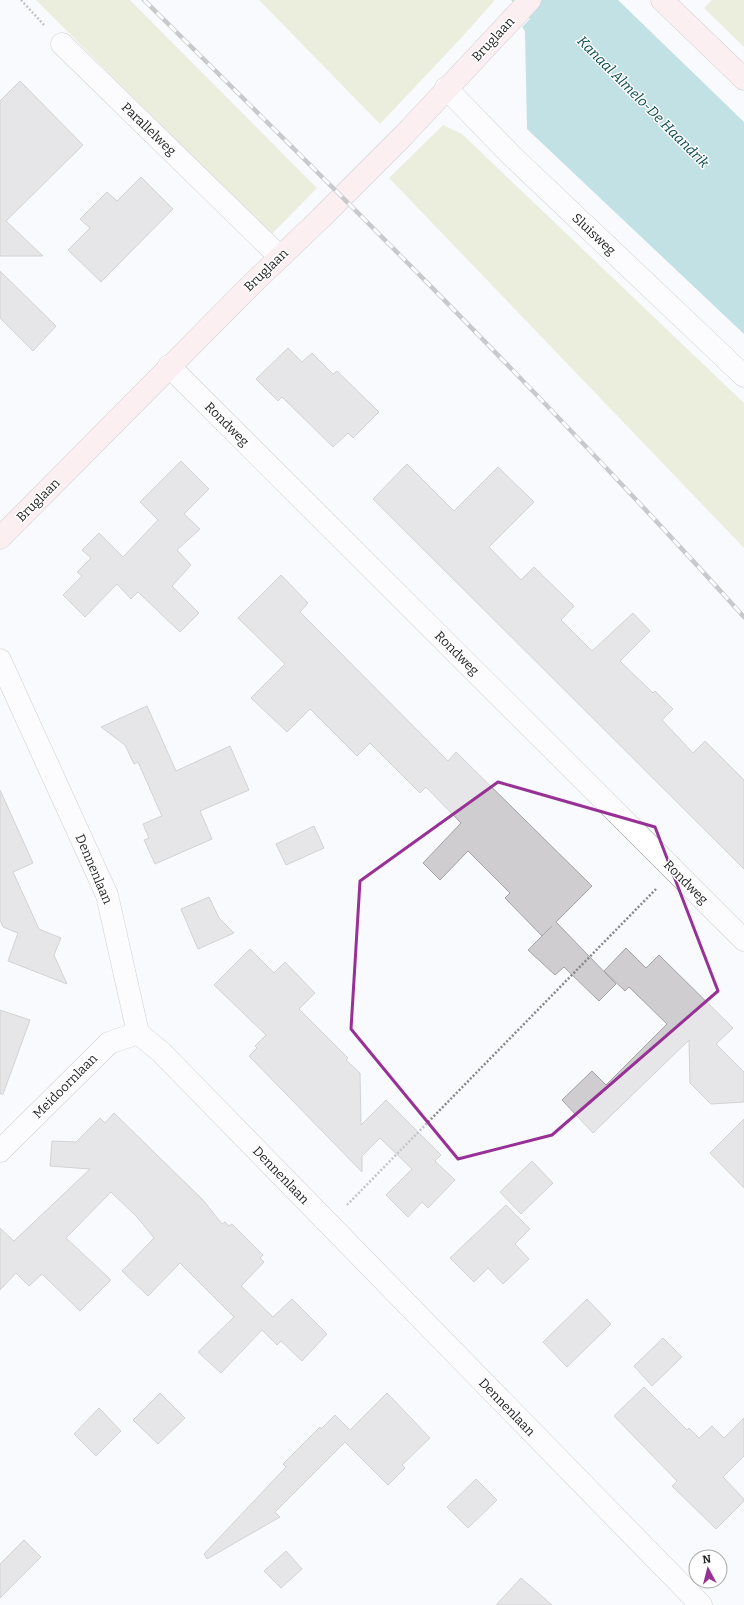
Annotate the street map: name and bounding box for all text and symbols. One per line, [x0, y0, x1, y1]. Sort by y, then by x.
street label: Bruglaan [469, 13, 518, 64]
water label: Kanaal Almelo-De Haandrik [574, 33, 713, 172]
street label: Parallelweg [119, 99, 179, 159]
street label: Sluisweg [569, 210, 619, 258]
street label: Bruglaan [241, 245, 292, 294]
street label: Rondweg [202, 399, 252, 449]
street label: Bruglaan [13, 475, 63, 525]
street label: Rondweg [432, 628, 482, 678]
street label: Dennenlaan [73, 832, 116, 907]
street label: Rondweg [661, 857, 711, 907]
street label: Meidoornlaan [30, 1050, 101, 1121]
street label: Dennenlaan [250, 1143, 313, 1207]
street label: Dennenlaan [476, 1375, 539, 1439]
north arrow [688, 1549, 728, 1589]
text: N [702, 1553, 712, 1567]

